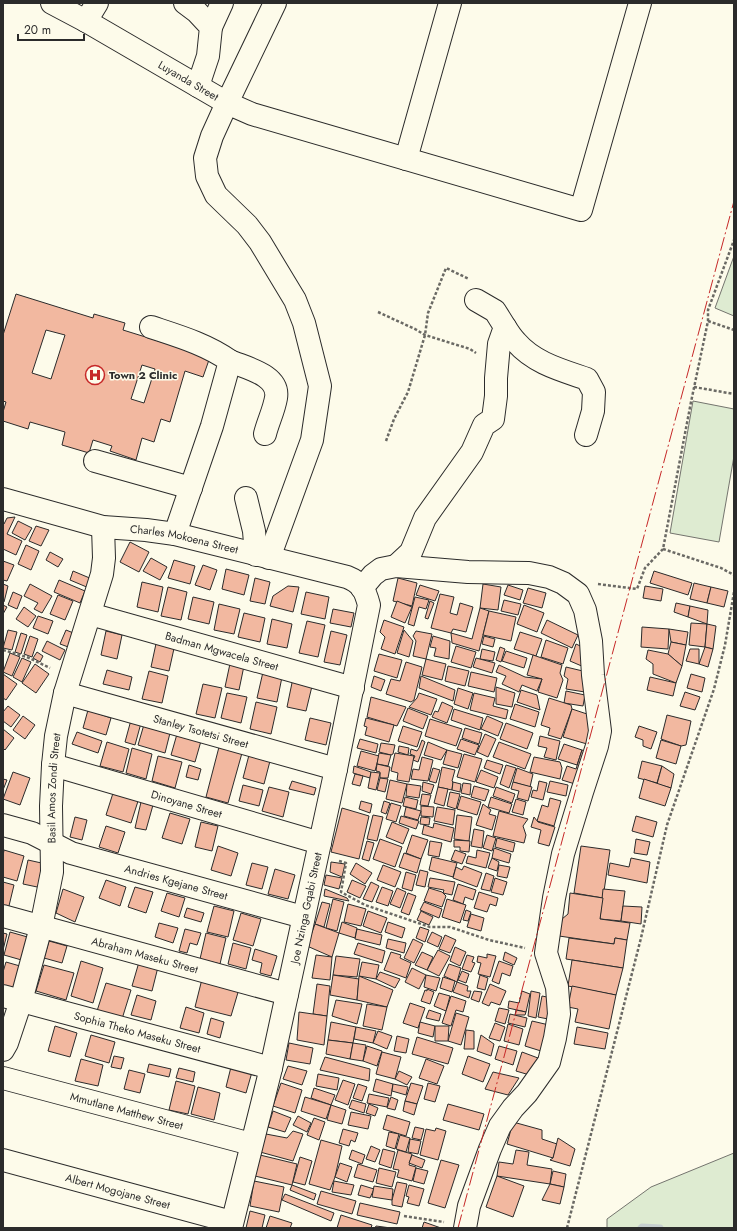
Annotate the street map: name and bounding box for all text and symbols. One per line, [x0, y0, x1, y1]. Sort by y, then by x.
scale bar [18, 16, 84, 42]
text: 20 m [24, 21, 51, 39]
street label: Luyanda Street [155, 57, 222, 105]
hospital icon: Town 2 Clinic [84, 364, 106, 386]
place label: Town 2 Clinic [109, 367, 177, 383]
street label: Charles Mokoena Street [129, 521, 240, 558]
street label: Badman Mgwacela Street [163, 628, 281, 675]
street label: Stanley Tsotetsi Street [151, 710, 251, 752]
street label: Basil Amos Zondi Street [43, 731, 65, 843]
street label: Dinoyane Street [149, 786, 224, 822]
street label: Joe Nzinga Gqabi Street [286, 851, 326, 967]
street label: Andries Kgejane Street [123, 860, 230, 904]
street label: Abraham Maseku Street [90, 933, 200, 977]
street label: Sophia Theko Maseku Street [72, 1007, 203, 1057]
street label: Mmutlane Matthew Street [68, 1088, 185, 1134]
street label: Albert Mogojane Street [64, 1169, 172, 1213]

